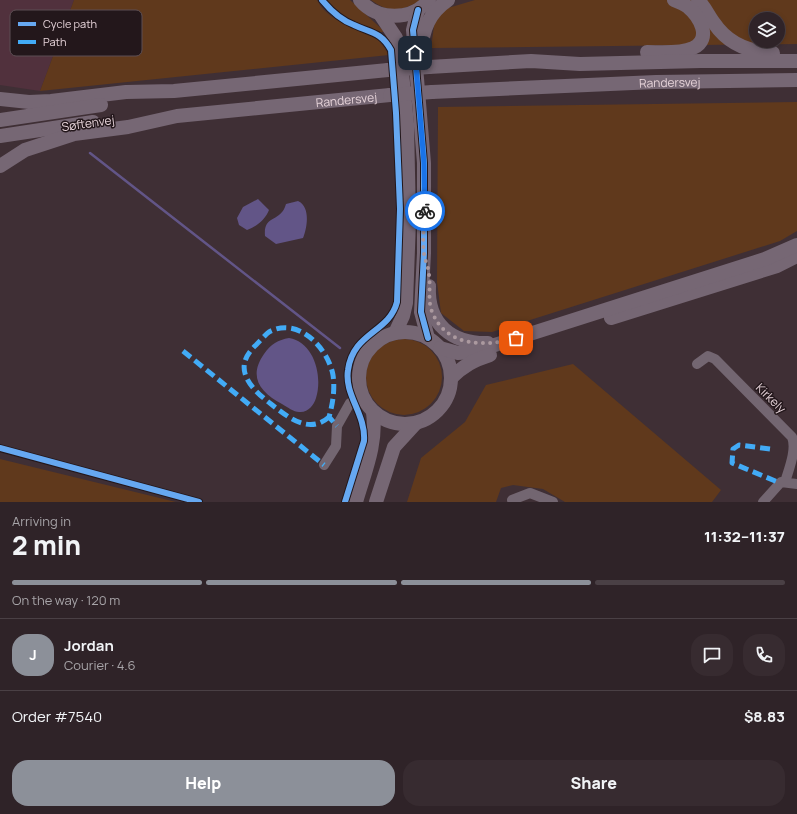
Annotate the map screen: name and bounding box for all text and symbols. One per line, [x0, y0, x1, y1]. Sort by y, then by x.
legend [10, 10, 142, 56]
map controls [749, 12, 785, 48]
button: layers [749, 12, 785, 48]
text: Cycle path [43, 16, 97, 31]
text: Path [43, 34, 66, 49]
pin [398, 36, 432, 70]
icon: home [404, 42, 426, 64]
street label: Randersvej [639, 73, 701, 91]
street label: Randersvej [315, 88, 378, 111]
street label: Søftenvej [60, 111, 116, 135]
courier [405, 191, 445, 231]
icon: bike [414, 200, 436, 222]
pin [499, 321, 533, 355]
icon: bag [505, 327, 527, 349]
street label: Kirkely [752, 379, 790, 417]
text: Arriving in [12, 512, 71, 530]
text: 11:32–11:37 [704, 526, 785, 547]
text: 2 min [12, 527, 81, 563]
text: On the way · 120 m [12, 591, 120, 609]
button: chat [691, 634, 733, 676]
button: phone [743, 634, 785, 676]
text: Jordan [64, 635, 114, 656]
text: J [29, 644, 37, 665]
text: Courier · 4.6 [64, 656, 136, 674]
text: Order #7540 [12, 706, 102, 727]
text: $8.83 [744, 706, 785, 727]
button: Help [12, 760, 395, 806]
button: Share [403, 760, 785, 806]

